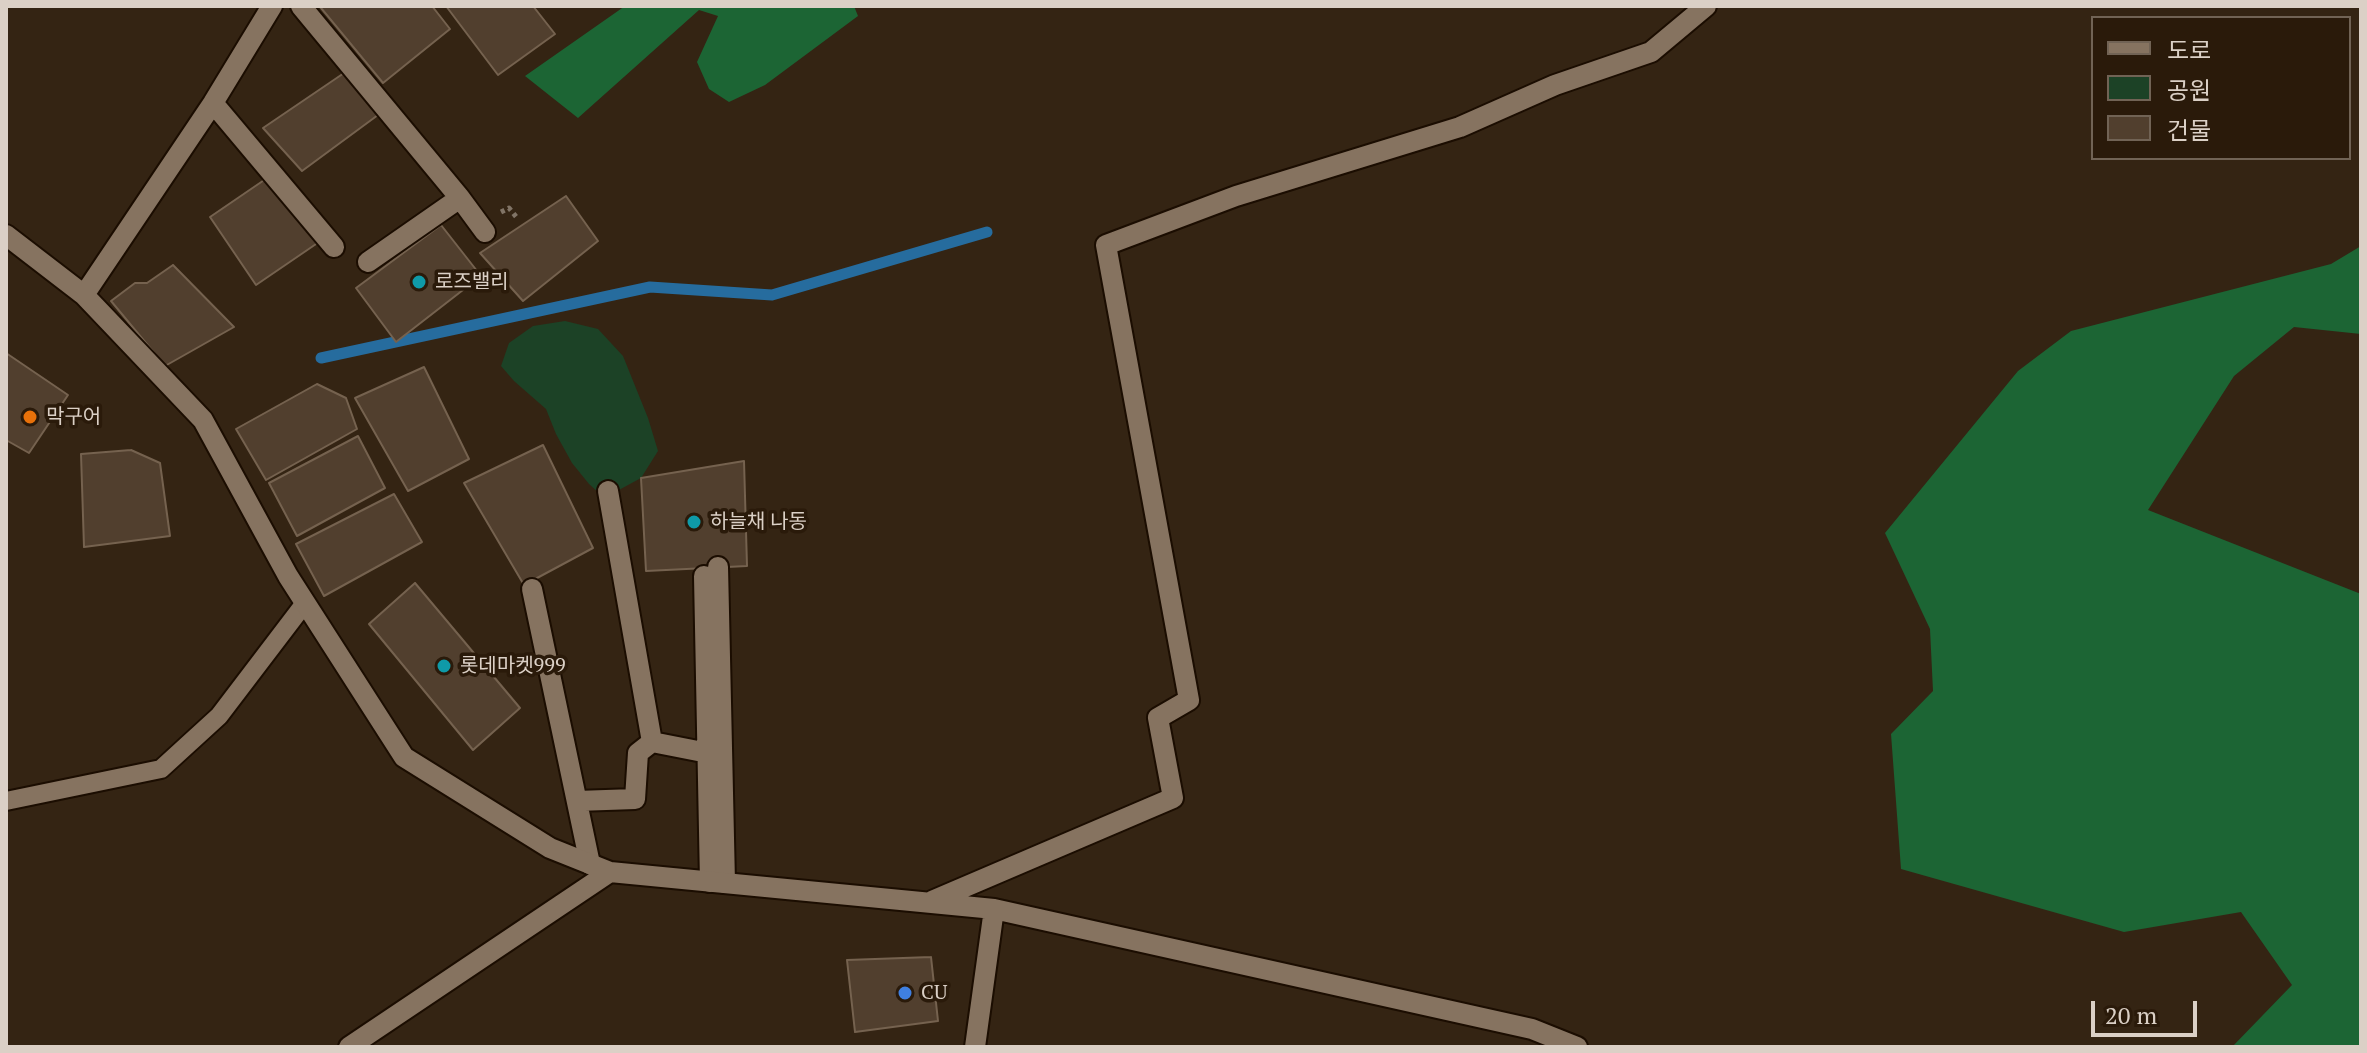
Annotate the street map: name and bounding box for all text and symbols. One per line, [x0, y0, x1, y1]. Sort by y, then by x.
legend [2091, 16, 2351, 160]
text: 도로 [2167, 34, 2211, 66]
text: 공원 [2167, 74, 2211, 106]
text: 건물 [2167, 114, 2211, 146]
place label: 로즈밸리 [435, 270, 509, 294]
marker: 로즈밸리 [410, 273, 428, 291]
place label: 막구어 [46, 405, 101, 429]
marker: 막구어 [21, 408, 39, 426]
place label: 하늘채 나동 [710, 510, 807, 534]
marker: 하늘채 나동 [685, 513, 703, 531]
place label: 롯데마켓999 [460, 654, 566, 678]
marker: 롯데마켓999 [435, 657, 453, 675]
place label: CU [921, 981, 947, 1005]
marker: CU [896, 984, 914, 1002]
scale bar [2095, 985, 2201, 1035]
text: 20 m [2105, 999, 2157, 1031]

